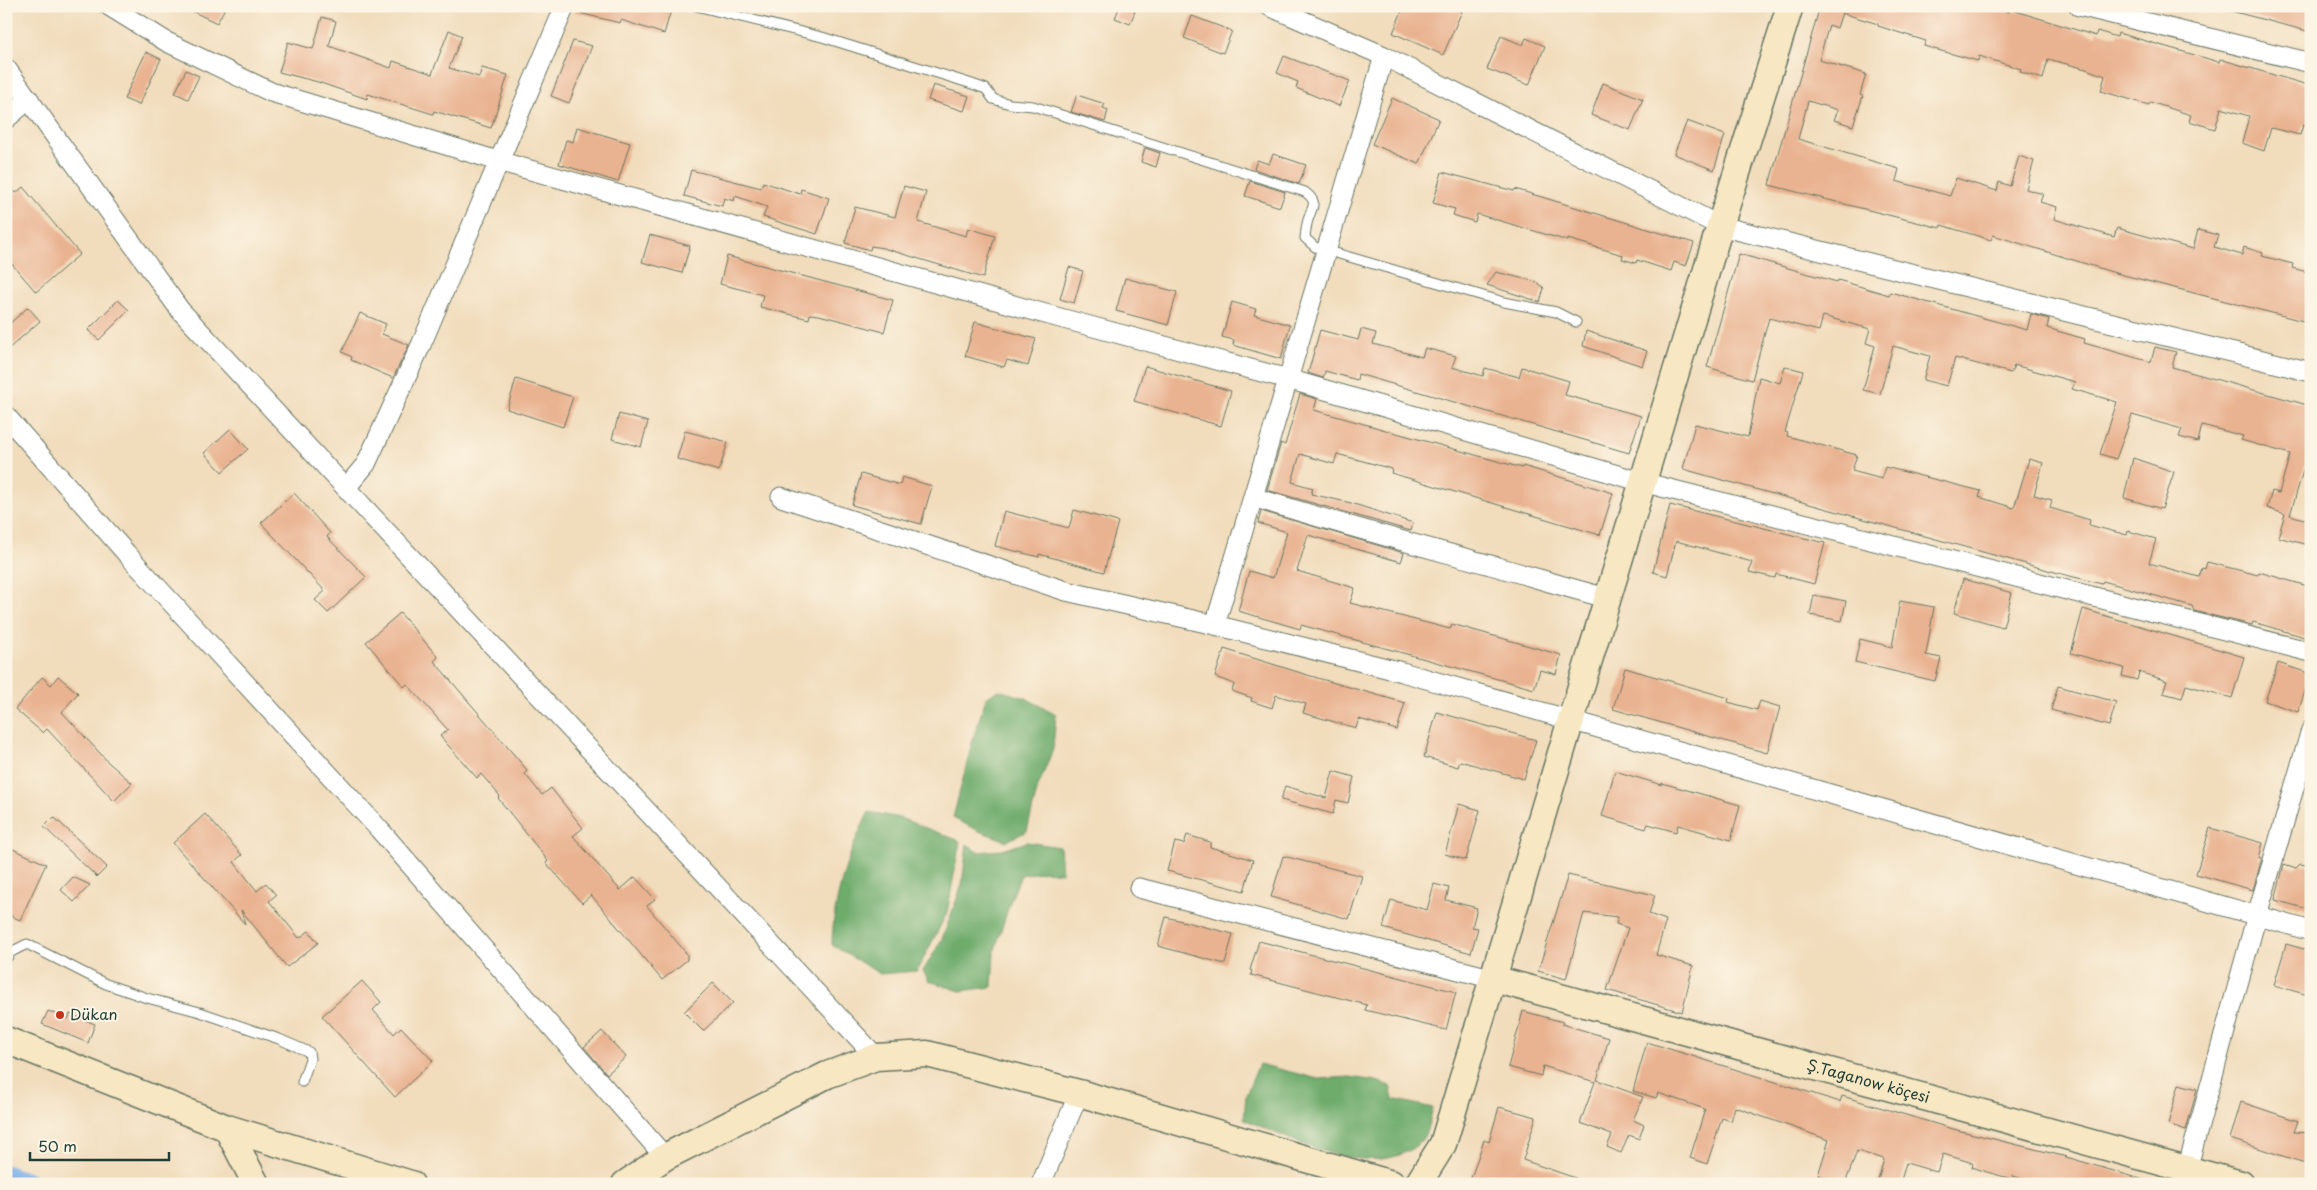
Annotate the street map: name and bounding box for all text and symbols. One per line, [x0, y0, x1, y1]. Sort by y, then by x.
place label: Dükan [70, 1002, 118, 1025]
marker: Dükan [54, 1009, 66, 1021]
street label: Ş.Taganow köçesi [1805, 1052, 1933, 1108]
scale bar [30, 1130, 169, 1162]
text: 50 m [38, 1134, 77, 1157]

